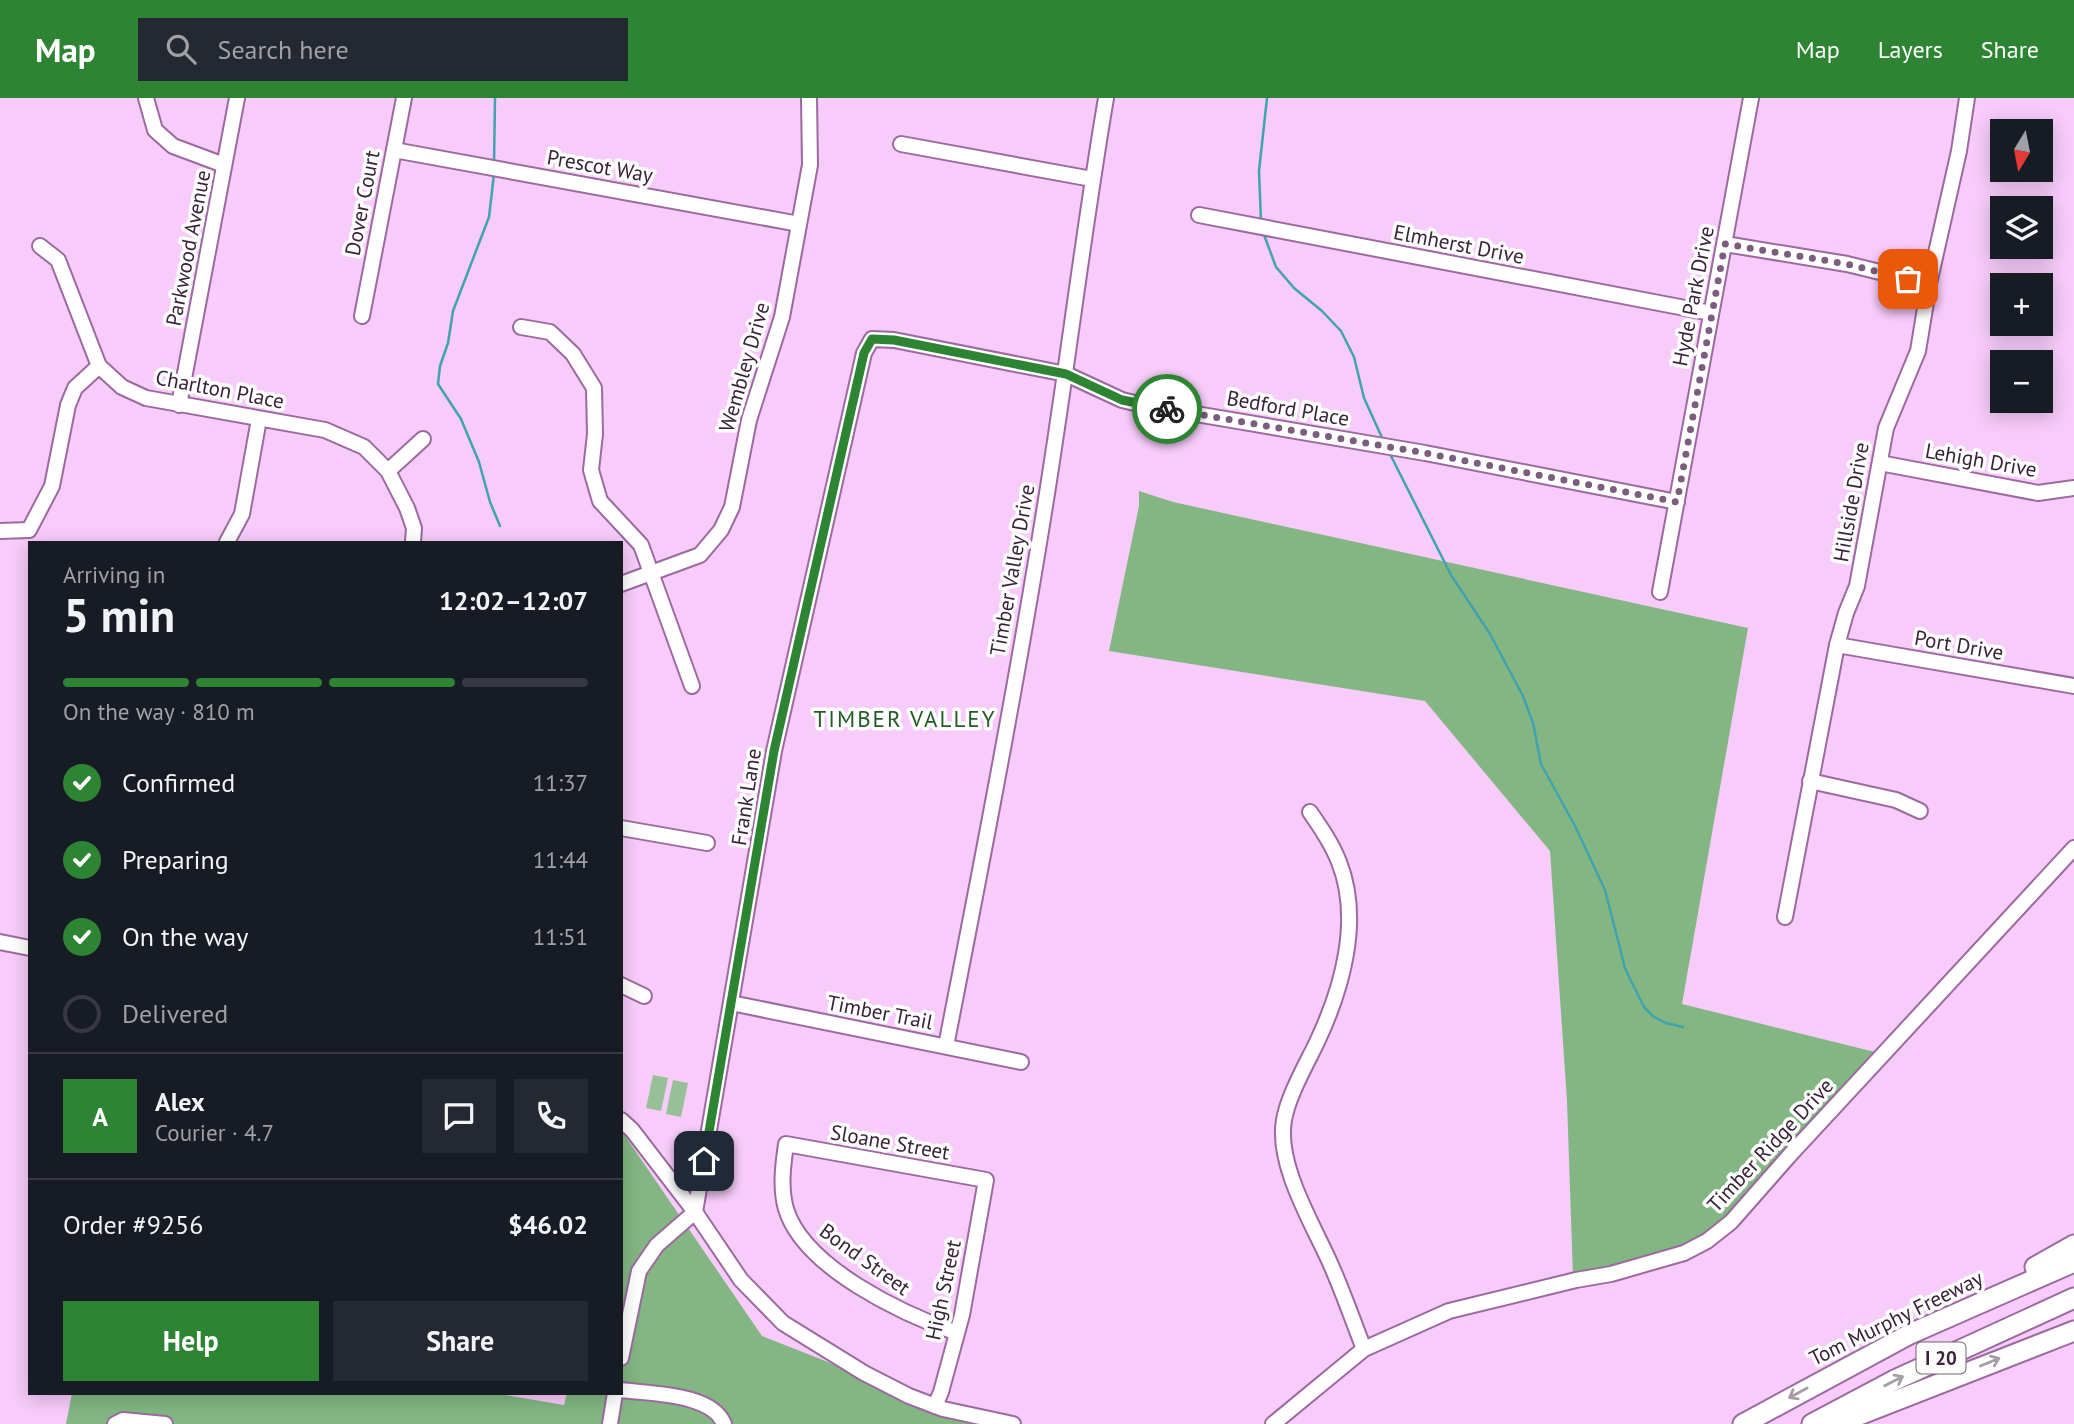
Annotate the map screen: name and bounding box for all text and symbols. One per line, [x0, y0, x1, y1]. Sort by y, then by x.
search box [138, 18, 628, 81]
text: Map [35, 28, 96, 71]
icon: search [162, 30, 200, 68]
text: Search here [218, 33, 349, 66]
text: Map [1796, 34, 1840, 65]
text: Layers [1878, 34, 1943, 65]
text: Share [1981, 34, 2039, 65]
north arrow [1990, 119, 2053, 182]
map controls [1990, 119, 2053, 413]
street label: Prescot Way [545, 143, 655, 189]
street label: Dover Court [339, 148, 385, 258]
street label: Parkwood Avenue [160, 168, 216, 328]
button: layers [1990, 196, 2053, 259]
street label: Elmherst Drive [1391, 218, 1527, 270]
street label: Hyde Park Drive [1666, 224, 1720, 368]
pin [1878, 249, 1938, 309]
icon: bag [1889, 260, 1927, 298]
button: + [1990, 273, 2053, 336]
street label: Wembley Drive [713, 299, 775, 435]
button: − [1990, 350, 2053, 413]
street label: Charlton Place [153, 363, 287, 415]
courier [1132, 374, 1202, 444]
street label: Bedford Place [1225, 384, 1351, 432]
icon: bike [1148, 390, 1186, 428]
street label: Lehigh Drive [1923, 437, 2039, 483]
street label: Hillside Drive [1827, 440, 1875, 564]
street label: Timber Valley Drive [984, 482, 1040, 658]
text: Arriving in [63, 560, 165, 589]
text: 12:02–12:07 [439, 584, 588, 617]
text: 5 min [63, 585, 175, 645]
street label: Port Drive [1912, 624, 2006, 666]
text: On the way · 810 m [63, 697, 255, 726]
district label: TIMBER VALLEY [814, 704, 996, 733]
street label: Frank Lane [725, 747, 767, 847]
icon: check [63, 764, 101, 802]
text: Confirmed [122, 766, 235, 799]
text: 11:37 [533, 768, 588, 797]
icon: check [63, 841, 101, 879]
text: Preparing [122, 843, 229, 876]
text: 11:44 [533, 845, 588, 874]
icon: check [63, 918, 101, 956]
text: On the way [122, 920, 248, 953]
text: 11:51 [533, 922, 588, 951]
street label: Timber Trail [825, 989, 935, 1035]
text: Delivered [122, 997, 228, 1030]
street label: Timber Ridge Drive [1701, 1072, 1839, 1218]
button: chat [422, 1079, 496, 1153]
button: phone [514, 1079, 588, 1153]
text: Alex [155, 1085, 205, 1118]
text: A [92, 1100, 108, 1133]
text: Courier · 4.7 [155, 1118, 274, 1147]
street label: Sloane Street [828, 1118, 952, 1166]
pin [674, 1131, 734, 1191]
icon: home [685, 1142, 723, 1180]
text: Order #9256 [63, 1208, 203, 1241]
text: $46.02 [508, 1208, 588, 1241]
street label: Bond Street [814, 1217, 916, 1301]
street label: High Street [919, 1237, 967, 1343]
street label: Tom Murphy Freeway [1805, 1264, 1987, 1372]
button: Help [63, 1301, 319, 1381]
button: Share [333, 1301, 588, 1381]
road number: I 20 [1916, 1342, 1966, 1374]
one-way arrow [1978, 1355, 2000, 1368]
one-way arrow [1883, 1373, 1904, 1387]
one-way arrow [1789, 1386, 1809, 1400]

